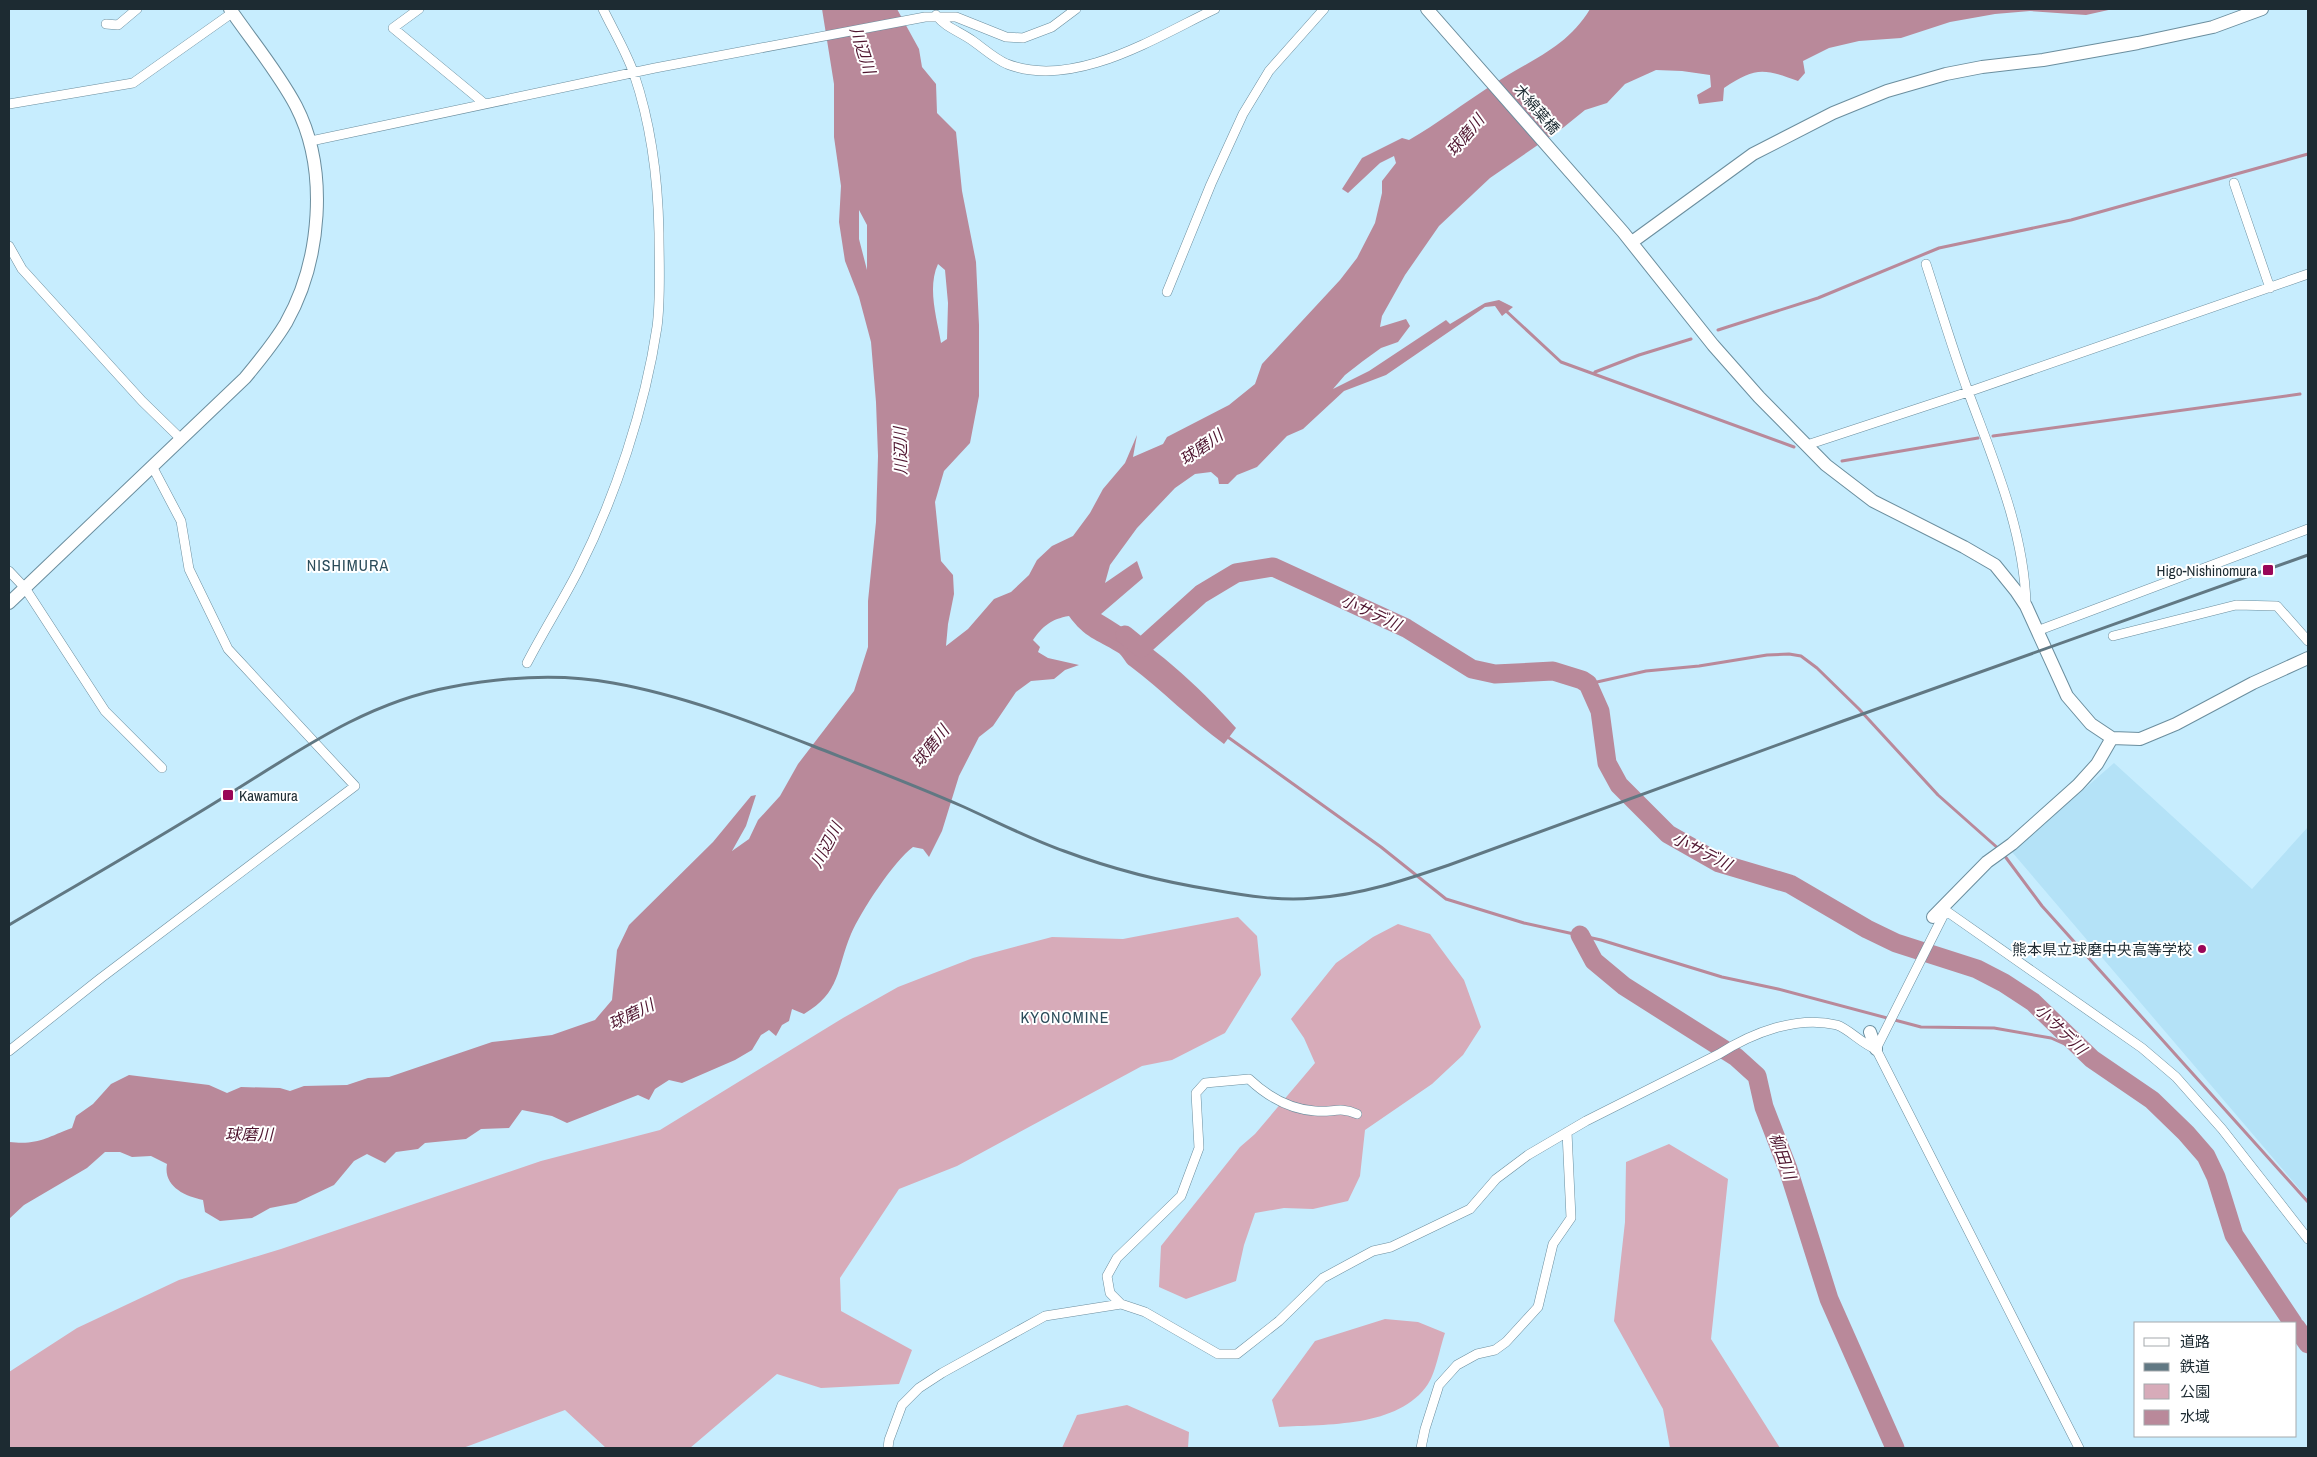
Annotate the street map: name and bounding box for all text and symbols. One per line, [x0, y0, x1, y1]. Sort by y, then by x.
water label: 川辺川 [845, 24, 881, 78]
street label: 木綿葉橋 [1509, 79, 1565, 139]
water label: 球磨川 [1441, 108, 1490, 160]
water label: 球磨川 [1175, 423, 1229, 470]
water label: 川辺川 [889, 425, 911, 475]
district label: NISHIMURA [307, 554, 389, 576]
place label: Higo-Nishinomura [2157, 560, 2257, 581]
marker: Higo-Nishinomura [2261, 563, 2275, 577]
water label: 小サデ川 [1337, 589, 1406, 636]
water label: 球磨川 [906, 719, 955, 772]
place label: Kawamura [239, 785, 298, 806]
marker: Kawamura [221, 788, 235, 802]
water label: 川辺川 [805, 817, 848, 871]
water label: 小サデ川 [1668, 827, 1737, 876]
place label: 熊本県立球磨中央高等学校 [2012, 939, 2192, 960]
marker: 熊本県立球磨中央高等学校 [2196, 943, 2208, 955]
water label: 球磨川 [605, 993, 659, 1034]
water label: 小サデ川 [2030, 999, 2093, 1061]
district label: KYONOMINE [1020, 1006, 1110, 1028]
water label: 球磨川 [225, 1123, 275, 1145]
water label: 柳田川 [1764, 1130, 1802, 1184]
legend [2134, 1322, 2297, 1437]
text: 道路 [2180, 1331, 2210, 1352]
text: 鉄道 [2180, 1356, 2210, 1377]
text: 公園 [2180, 1381, 2210, 1402]
text: 水域 [2180, 1406, 2210, 1427]

